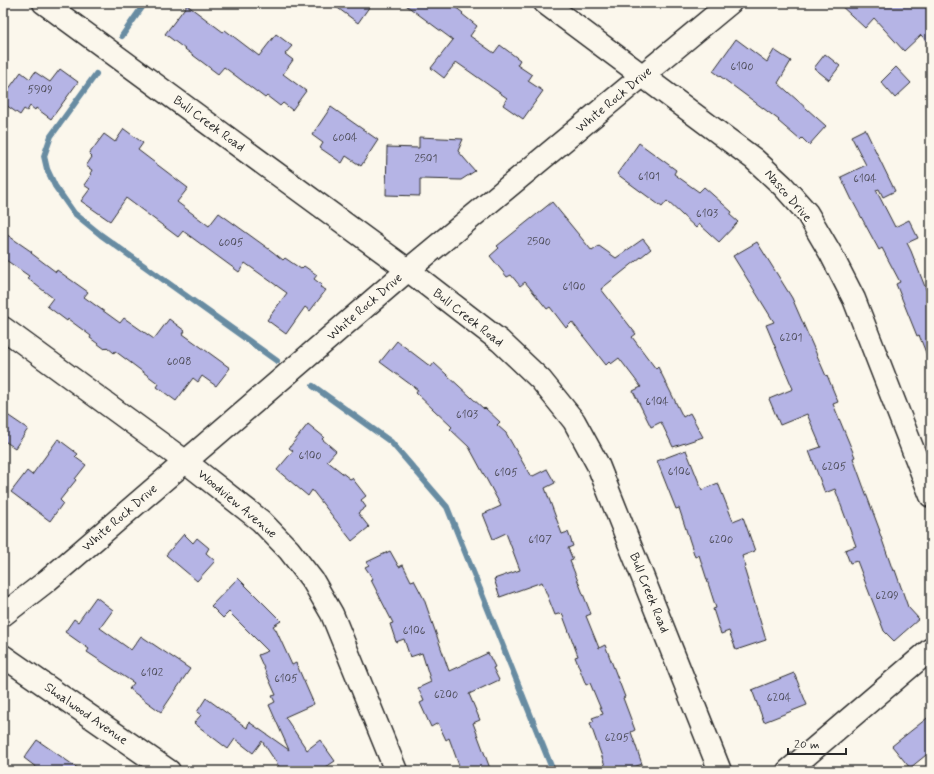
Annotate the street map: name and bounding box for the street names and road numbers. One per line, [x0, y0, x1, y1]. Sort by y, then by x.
street label: White Rock Drive [572, 63, 656, 137]
street label: Bull Creek Road [170, 92, 248, 156]
street label: Nasco Drive [761, 166, 815, 226]
street label: White Rock Drive [324, 269, 406, 344]
street label: Bull Creek Road [429, 285, 507, 351]
street label: Woodview Avenue [194, 466, 280, 542]
street label: White Rock Drive [79, 480, 161, 555]
street label: Bull Creek Road [625, 550, 673, 636]
street label: Shoalwood Avenue [41, 679, 131, 749]

